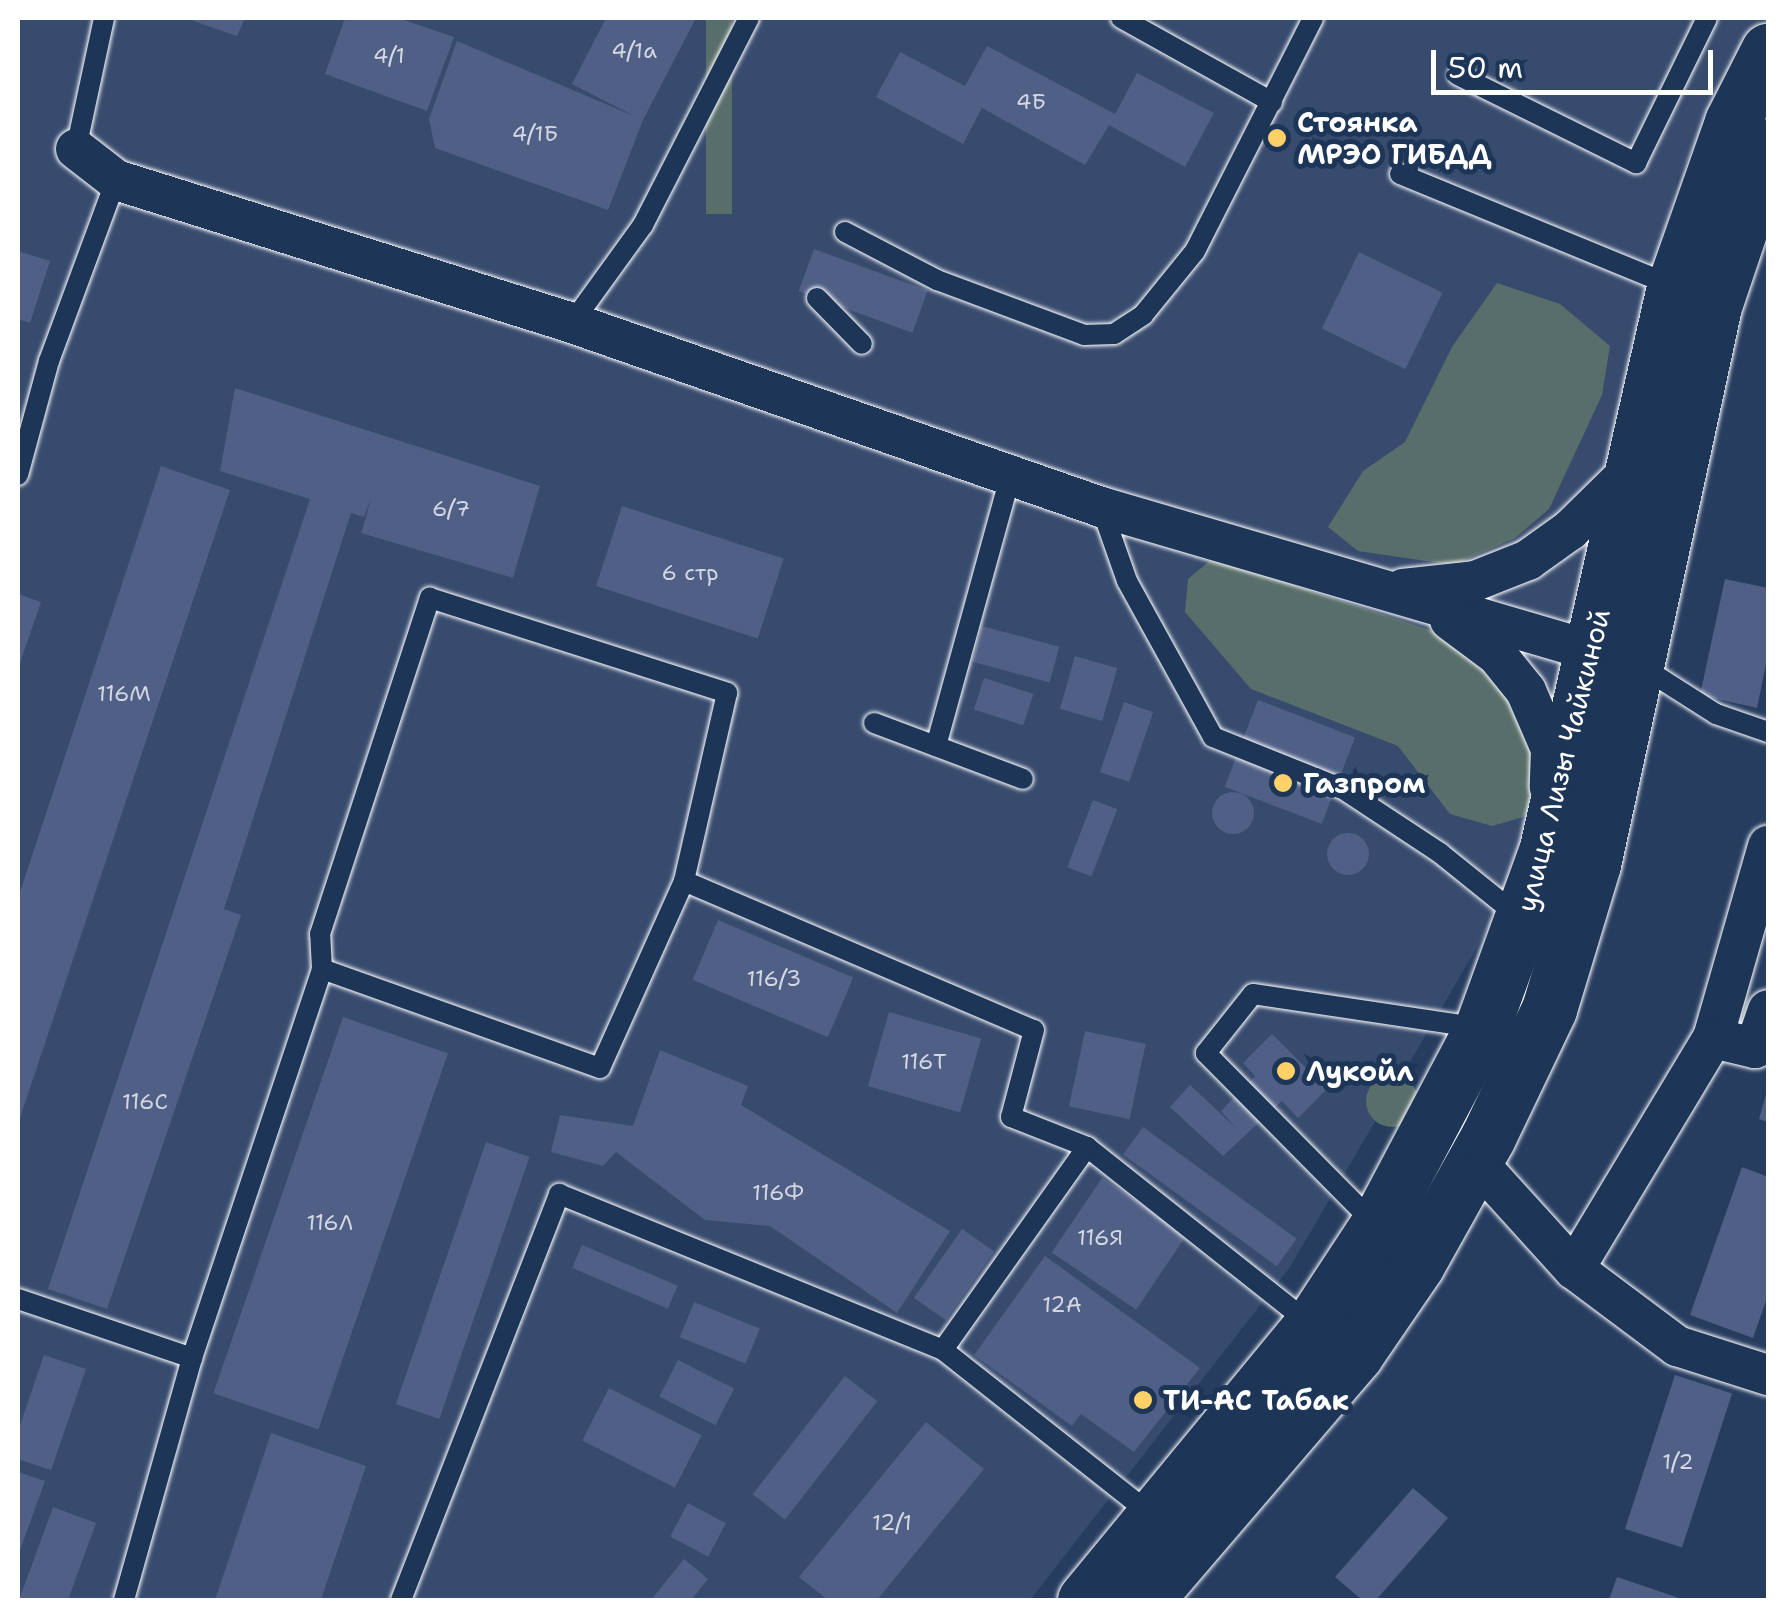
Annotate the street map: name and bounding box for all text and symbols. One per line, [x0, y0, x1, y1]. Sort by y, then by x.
scale bar [1436, 30, 1718, 92]
house number: 4/1а [611, 38, 657, 64]
house number: 4/1 [373, 43, 405, 69]
text: 50 m [1448, 47, 1523, 88]
house number: 4Б [1016, 89, 1046, 115]
place label: Стоянка МРЭО ГИБДД [1297, 105, 1491, 171]
house number: 4/1Б [512, 121, 558, 147]
marker: Стоянка МРЭО ГИБДД [1266, 127, 1288, 149]
house number: 6/7 [432, 496, 470, 522]
house number: 6 стр [661, 560, 719, 586]
street label: улица Лизы Чайкиной [1509, 605, 1617, 915]
house number: 116М [97, 681, 151, 707]
place label: Газпром [1303, 766, 1425, 800]
marker: Газпром [1272, 772, 1294, 794]
house number: 116/3 [747, 966, 801, 992]
house number: 116Т [901, 1049, 947, 1075]
place label: Лукойл [1306, 1054, 1413, 1088]
marker: Лукойл [1275, 1060, 1297, 1082]
house number: 116С [122, 1089, 168, 1115]
house number: 116Ф [752, 1180, 804, 1206]
house number: 116Л [306, 1210, 354, 1236]
house number: 116Я [1077, 1225, 1123, 1251]
house number: 12А [1042, 1292, 1082, 1318]
place label: ТИ-АС Табак [1163, 1383, 1349, 1417]
marker: ТИ-АС Табак [1132, 1389, 1154, 1411]
house number: 1/2 [1662, 1449, 1694, 1475]
house number: 12/1 [872, 1510, 912, 1536]

